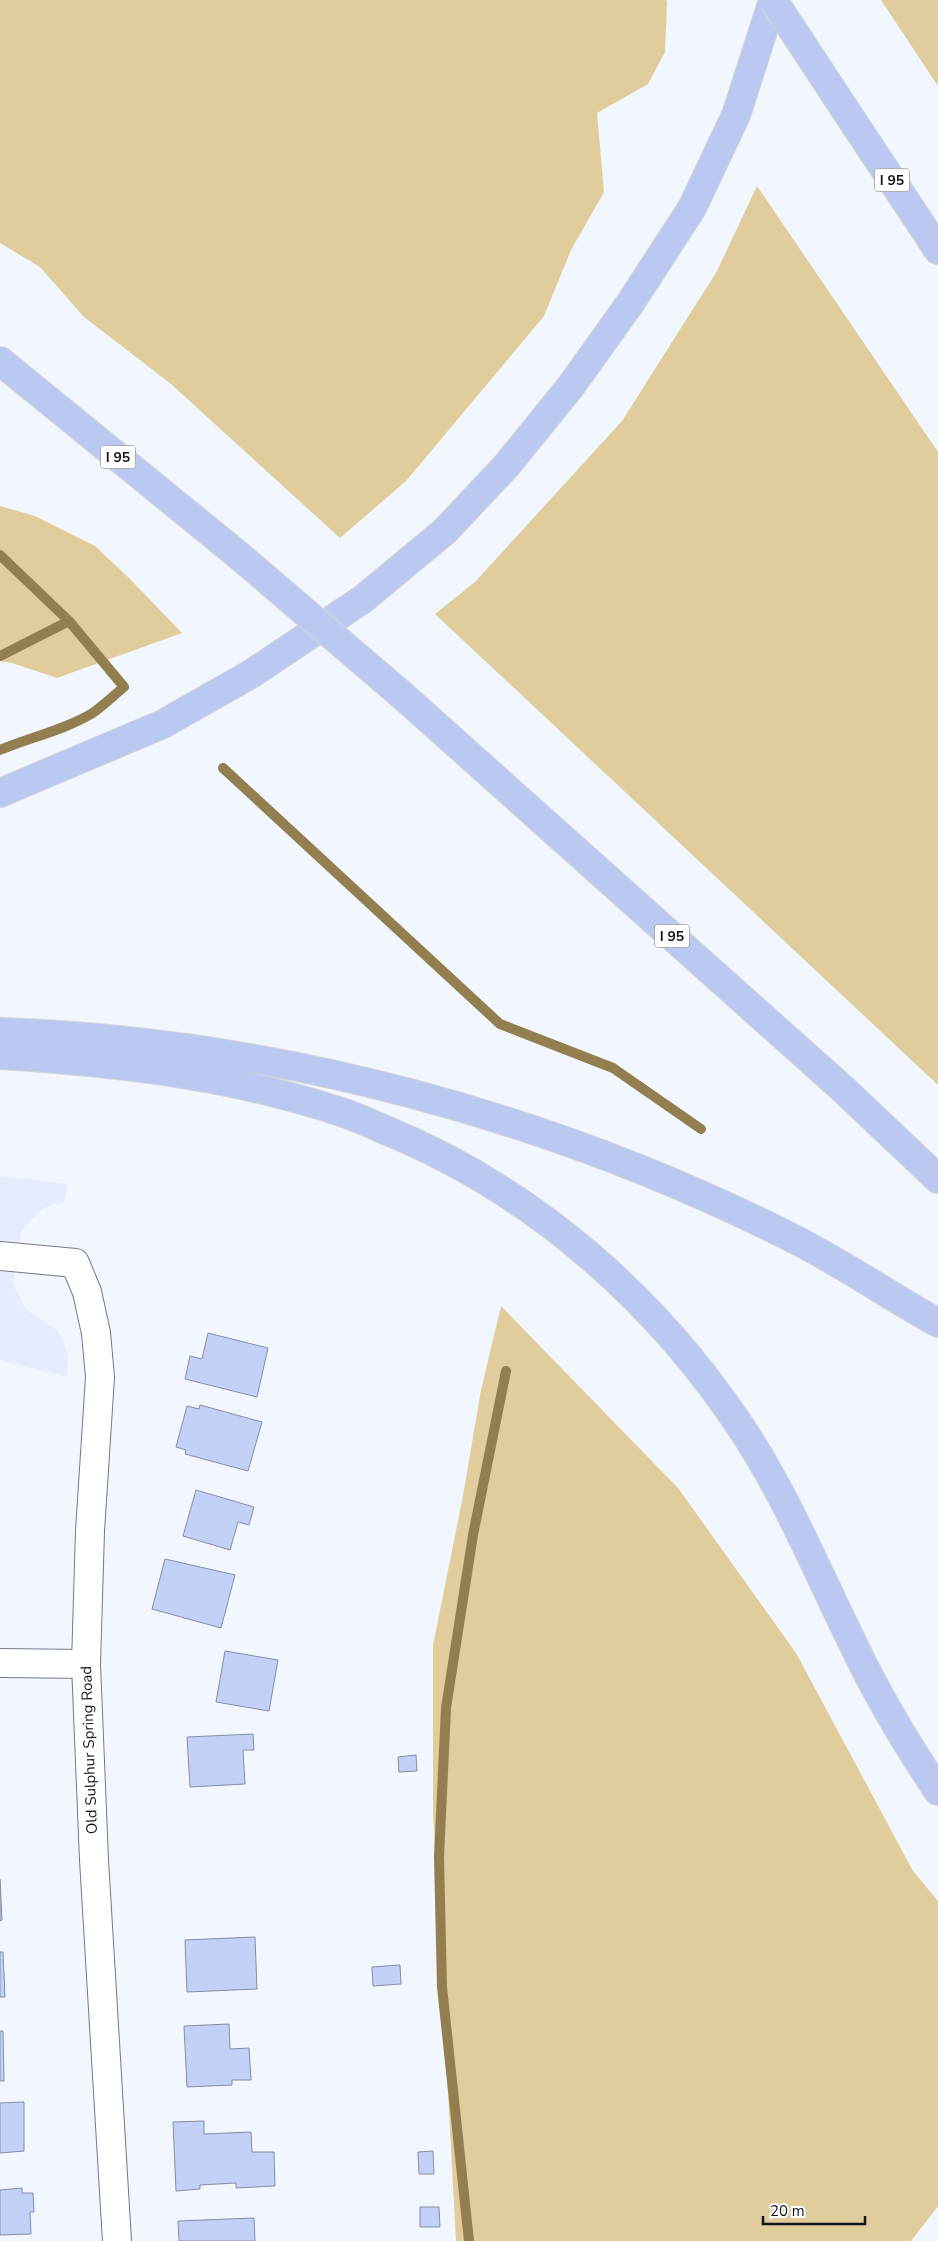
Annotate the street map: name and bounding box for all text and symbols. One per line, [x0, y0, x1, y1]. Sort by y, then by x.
road number: I 95 [874, 168, 910, 192]
road number: I 95 [100, 446, 136, 468]
road number: I 95 [654, 924, 690, 948]
street label: Old Sulphur Spring Road [76, 1666, 102, 1834]
scale bar [763, 2194, 866, 2226]
text: 20 m [770, 2201, 805, 2221]

